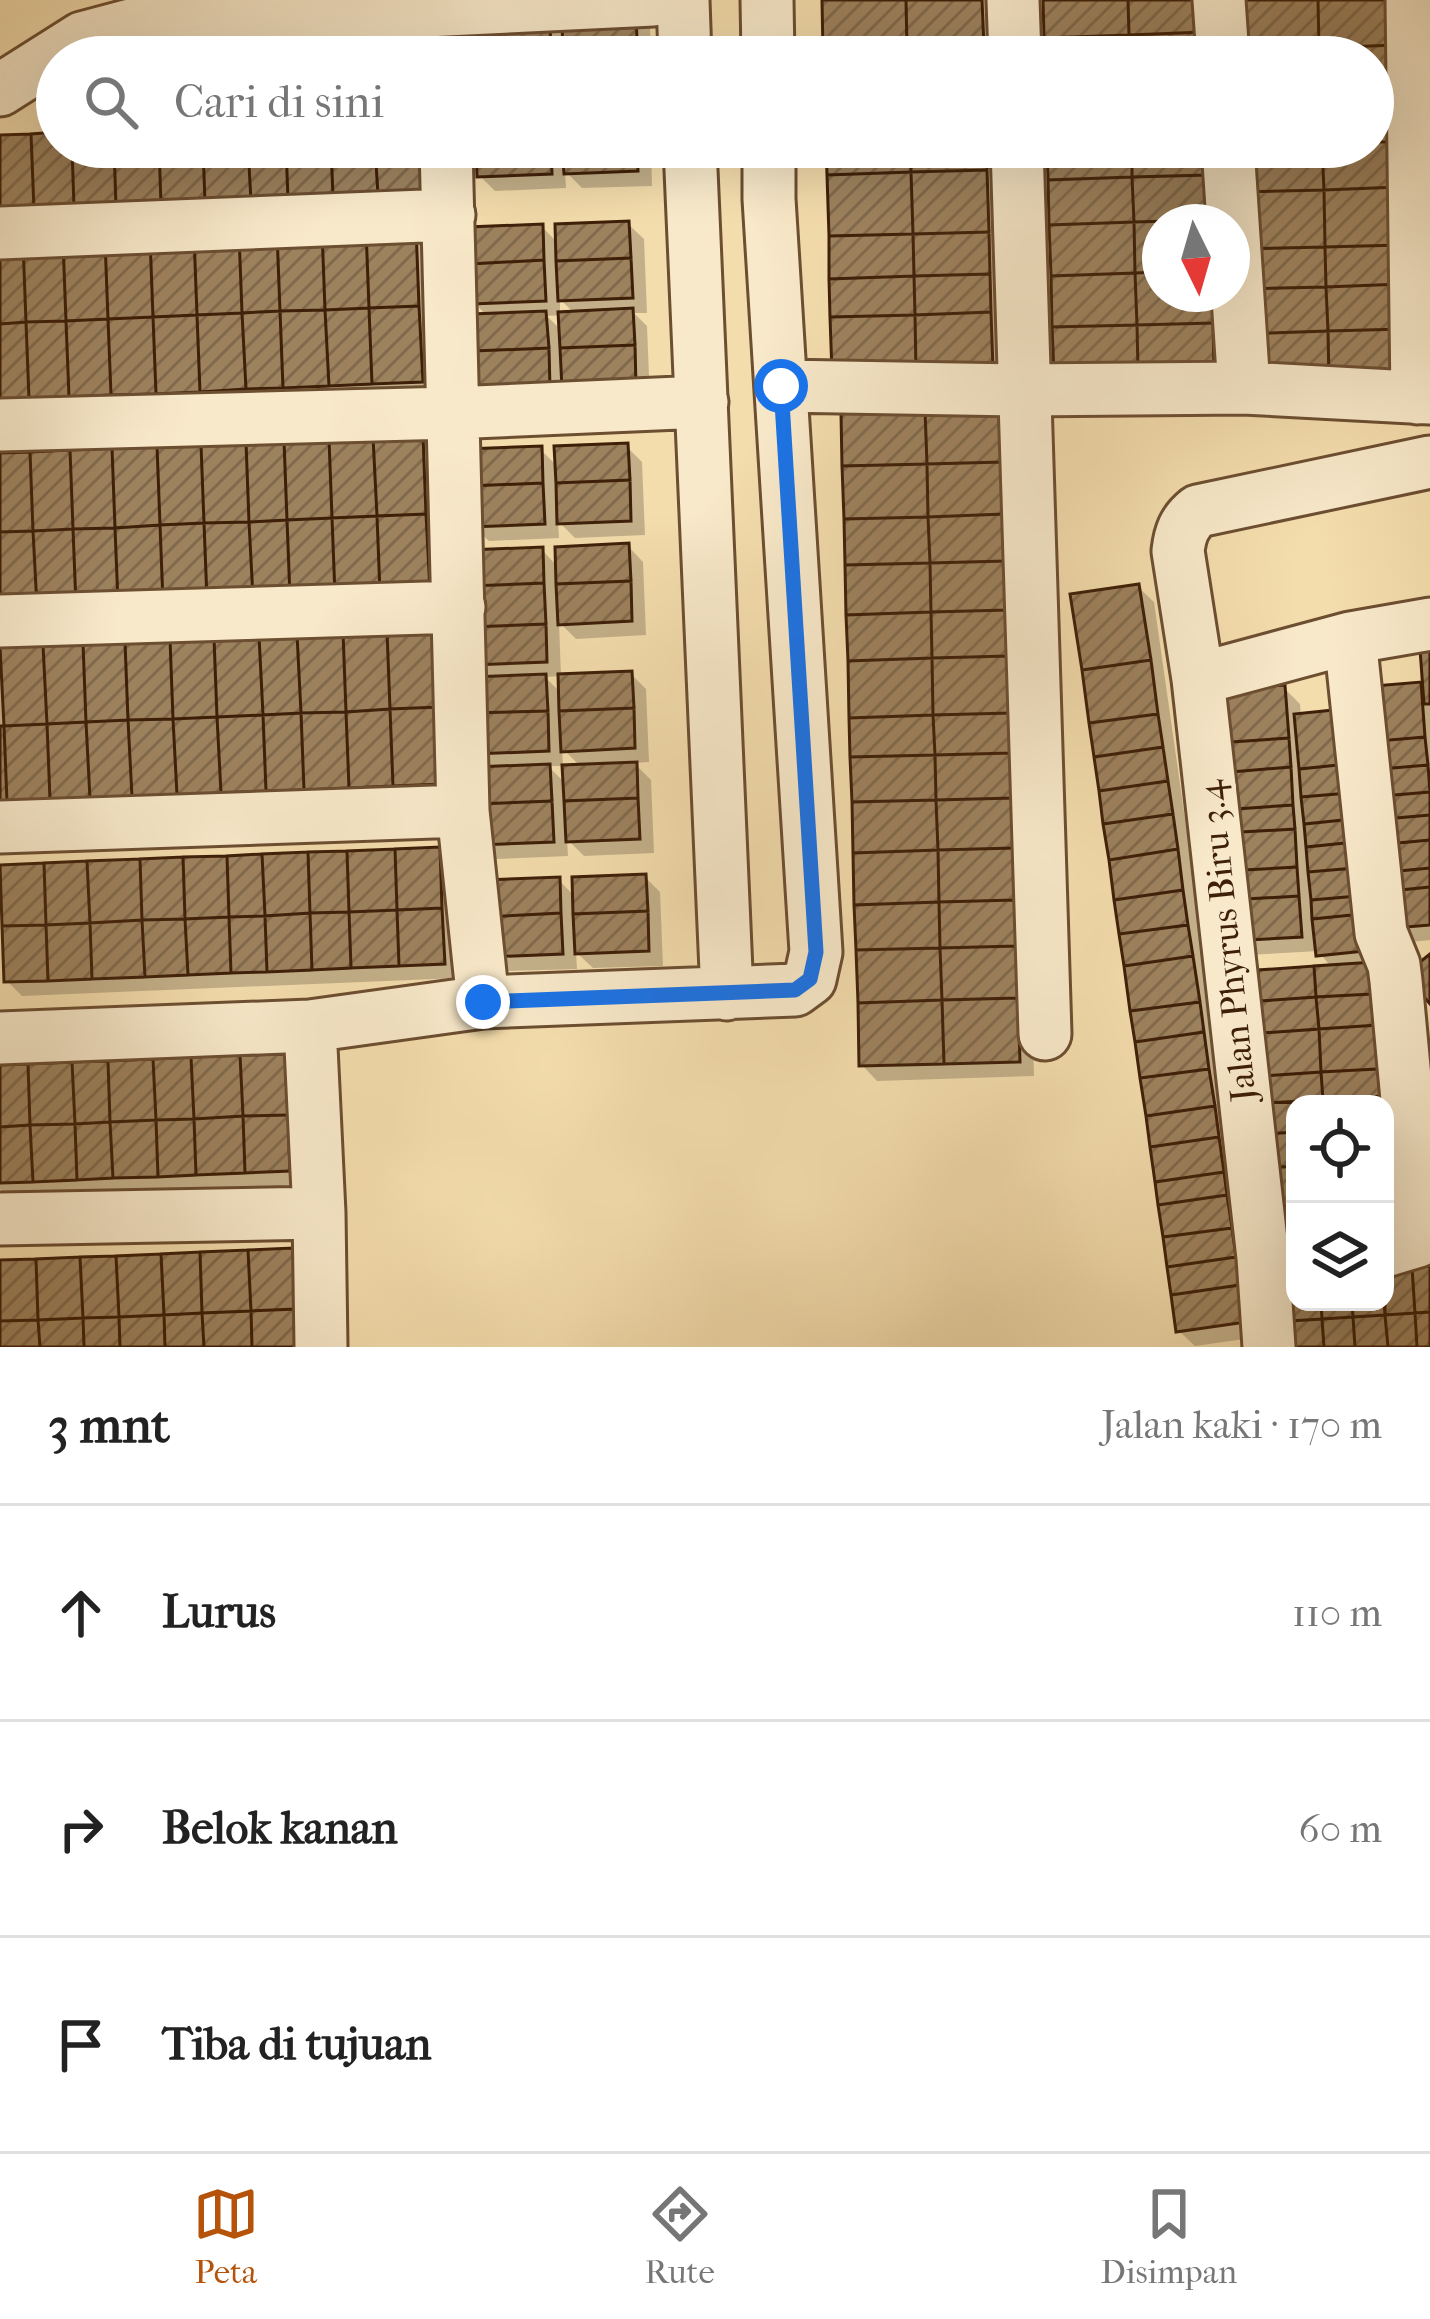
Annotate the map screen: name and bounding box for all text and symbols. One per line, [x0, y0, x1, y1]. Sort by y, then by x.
search box [36, 36, 1394, 168]
icon: search [78, 69, 144, 135]
text: Cari di sini [174, 76, 384, 129]
north arrow [1142, 204, 1250, 312]
route start [754, 359, 808, 413]
street label: Jalan Phyrus Biru 3.4 [1189, 778, 1265, 1107]
route end [456, 975, 510, 1029]
map controls [1286, 1095, 1394, 1311]
button: locate [1286, 1095, 1394, 1203]
button: layers [1286, 1203, 1394, 1311]
text: 3 mnt [48, 1395, 170, 1455]
text: Jalan kaki · 170 m [1101, 1402, 1382, 1448]
icon: ahead [48, 1580, 114, 1646]
text: Lurus [162, 1586, 276, 1639]
text: 110 m [1292, 1590, 1382, 1636]
icon: right [48, 1796, 114, 1862]
text: Belok kanan [162, 1802, 398, 1855]
text: 60 m [1299, 1806, 1382, 1852]
icon: arrive [48, 2012, 114, 2078]
text: Tiba di tujuan [162, 2018, 431, 2071]
tab: Peta [193, 2181, 259, 2292]
tab: Rute [645, 2181, 715, 2292]
tab: Disimpan [1100, 2181, 1237, 2292]

